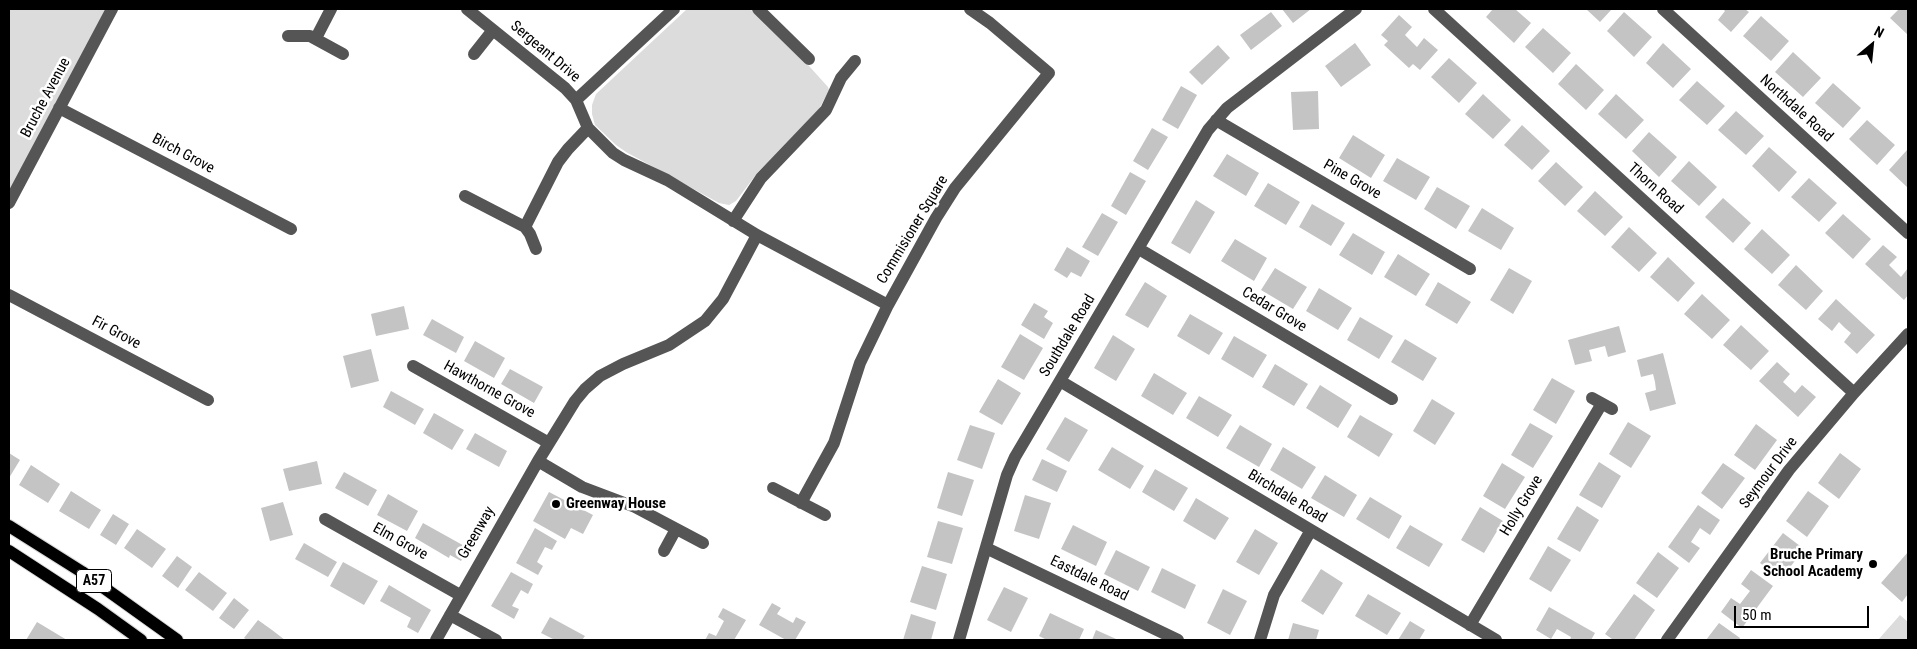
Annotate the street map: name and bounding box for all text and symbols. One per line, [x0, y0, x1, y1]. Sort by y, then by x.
street label: Sergeant Drive [506, 17, 584, 87]
north arrow [1847, 20, 1897, 70]
text: N [1871, 23, 1887, 41]
street label: Bruche Avenue [17, 55, 75, 141]
street label: Northdale Road [1756, 71, 1836, 147]
street label: Birch Grove [149, 130, 217, 178]
street label: Pine Grove [1320, 156, 1384, 204]
street label: Thorn Road [1624, 160, 1686, 218]
street label: Commisioner Square [874, 172, 952, 288]
street label: Cedar Grove [1238, 284, 1310, 336]
street label: Southdale Road [1036, 292, 1100, 380]
street label: Fir Grove [88, 313, 144, 353]
street label: Hawthorne Grove [440, 357, 538, 423]
street label: Seymour Drive [1736, 434, 1802, 512]
street label: Birchdale Road [1244, 466, 1330, 528]
street label: Holly Grove [1497, 472, 1547, 540]
place label: Greenway House [566, 495, 666, 513]
marker: Greenway House [550, 498, 562, 510]
street label: Greenway [455, 504, 499, 562]
street label: Elm Grove [370, 520, 430, 564]
place label: Bruche Primary School Academy [1763, 546, 1863, 581]
street label: Eastdale Road [1047, 552, 1131, 606]
marker: Bruche Primary School Academy [1867, 558, 1879, 570]
road number: A57 [76, 570, 112, 592]
scale bar [1737, 596, 1872, 628]
text: 50 m [1742, 606, 1772, 624]

